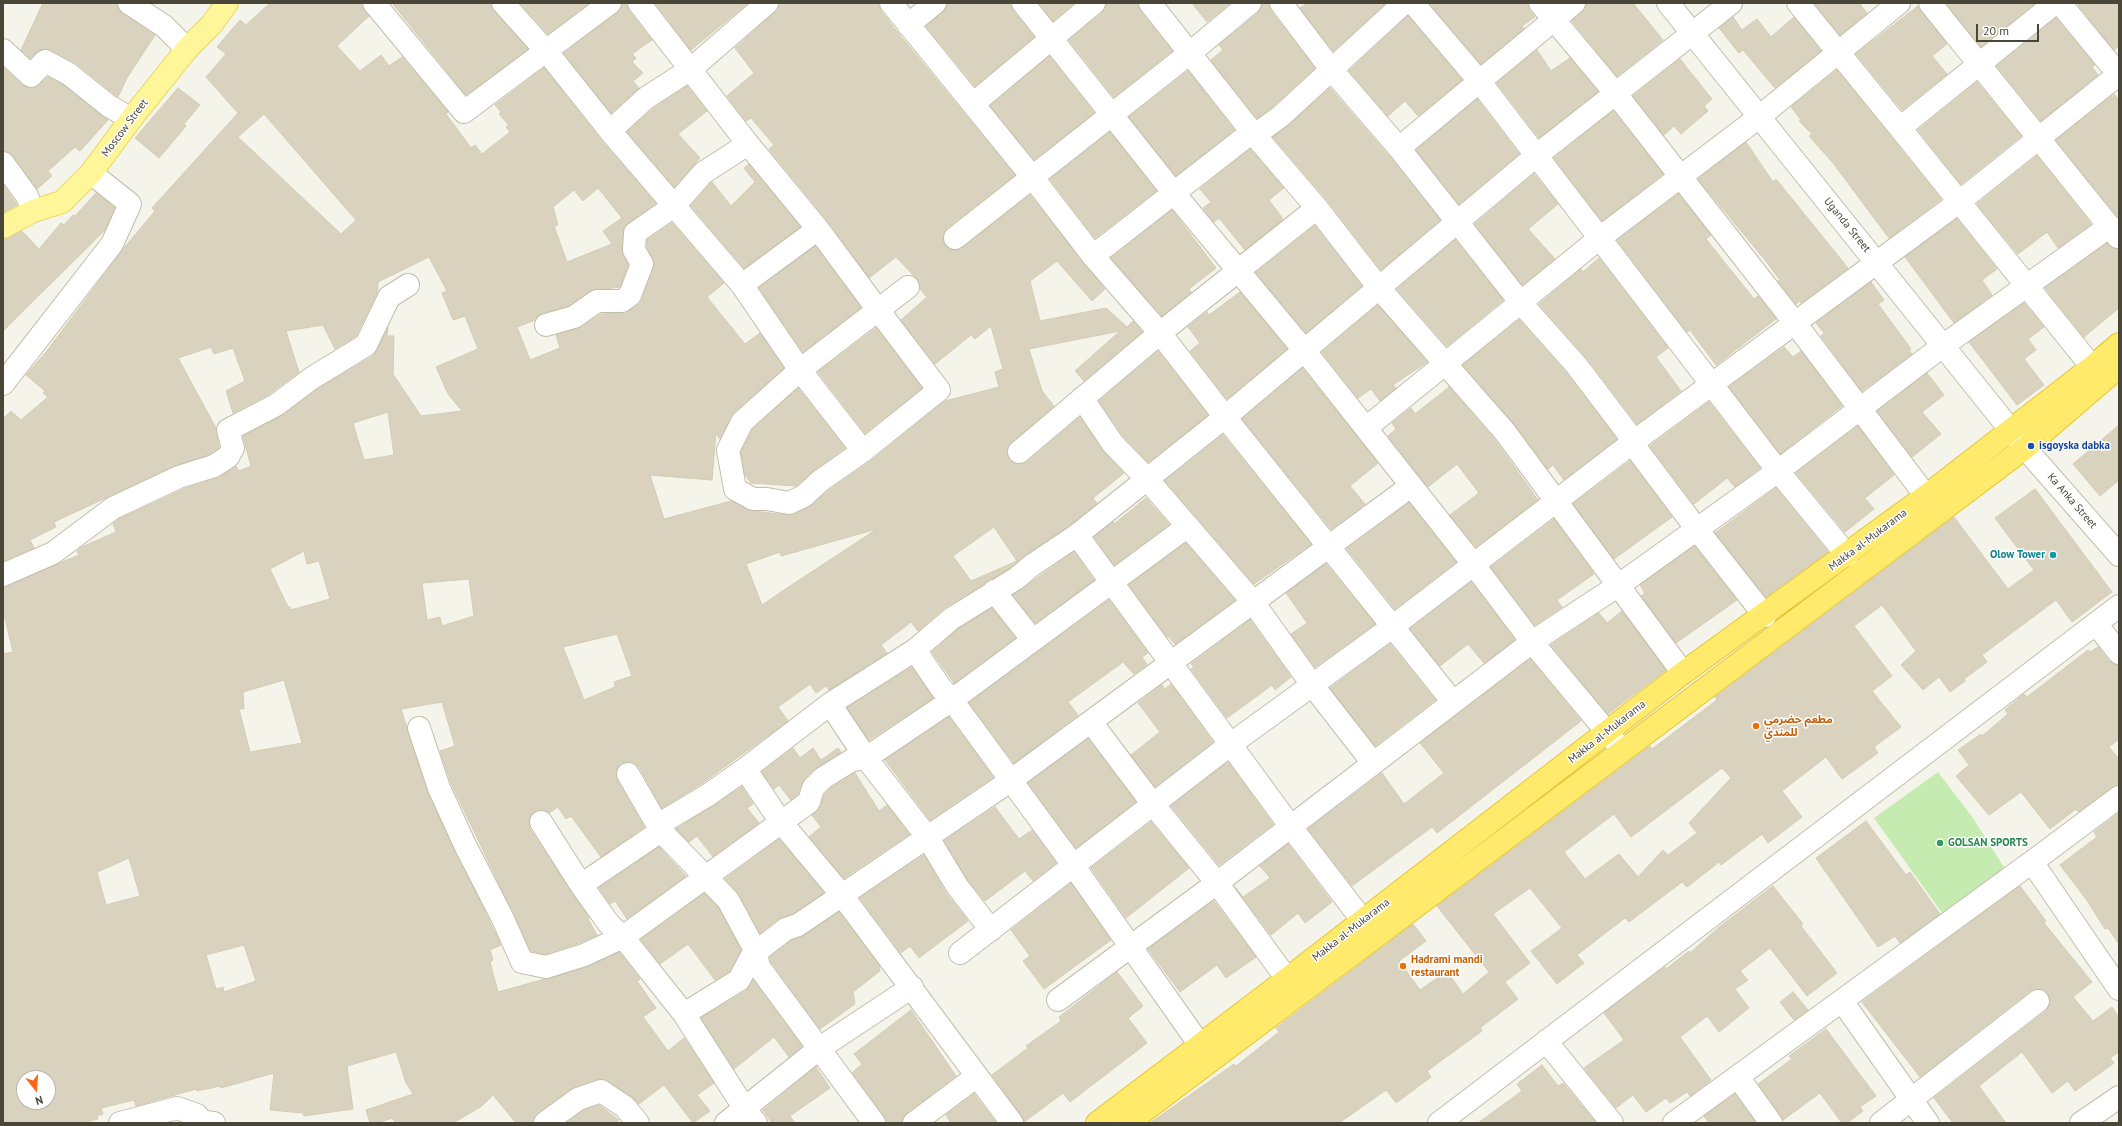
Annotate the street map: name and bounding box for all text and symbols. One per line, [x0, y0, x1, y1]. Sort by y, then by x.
scale bar [1978, 16, 2041, 42]
text: 20 m [1983, 23, 2009, 38]
street label: Moscow Street [99, 97, 151, 159]
street label: Uganda Street [1821, 195, 1873, 255]
place label: isgoyska dabka [2039, 439, 2110, 453]
marker: isgoyska dabka [2026, 441, 2036, 451]
street label: Ka Anka Street [2044, 471, 2100, 531]
street label: Makka al-Mukarama [1826, 506, 1910, 574]
place label: Olow Tower [1990, 548, 2045, 562]
marker: Olow Tower [2048, 550, 2058, 560]
street label: Makka al-Mukarama [1566, 698, 1648, 766]
place label: مطعم حضرمي للمندي [1764, 713, 1833, 739]
marker: مطعم حضرمي للمندي [1751, 721, 1761, 731]
place label: GOLSAN SPORTS [1948, 836, 2028, 850]
marker: GOLSAN SPORTS [1935, 838, 1945, 848]
street label: Makka al-Mukarama [1310, 896, 1392, 964]
place label: Hadrami mandi restaurant [1411, 953, 1483, 979]
marker: Hadrami mandi restaurant [1398, 961, 1408, 971]
north arrow [16, 1070, 56, 1110]
text: N [34, 1093, 45, 1108]

